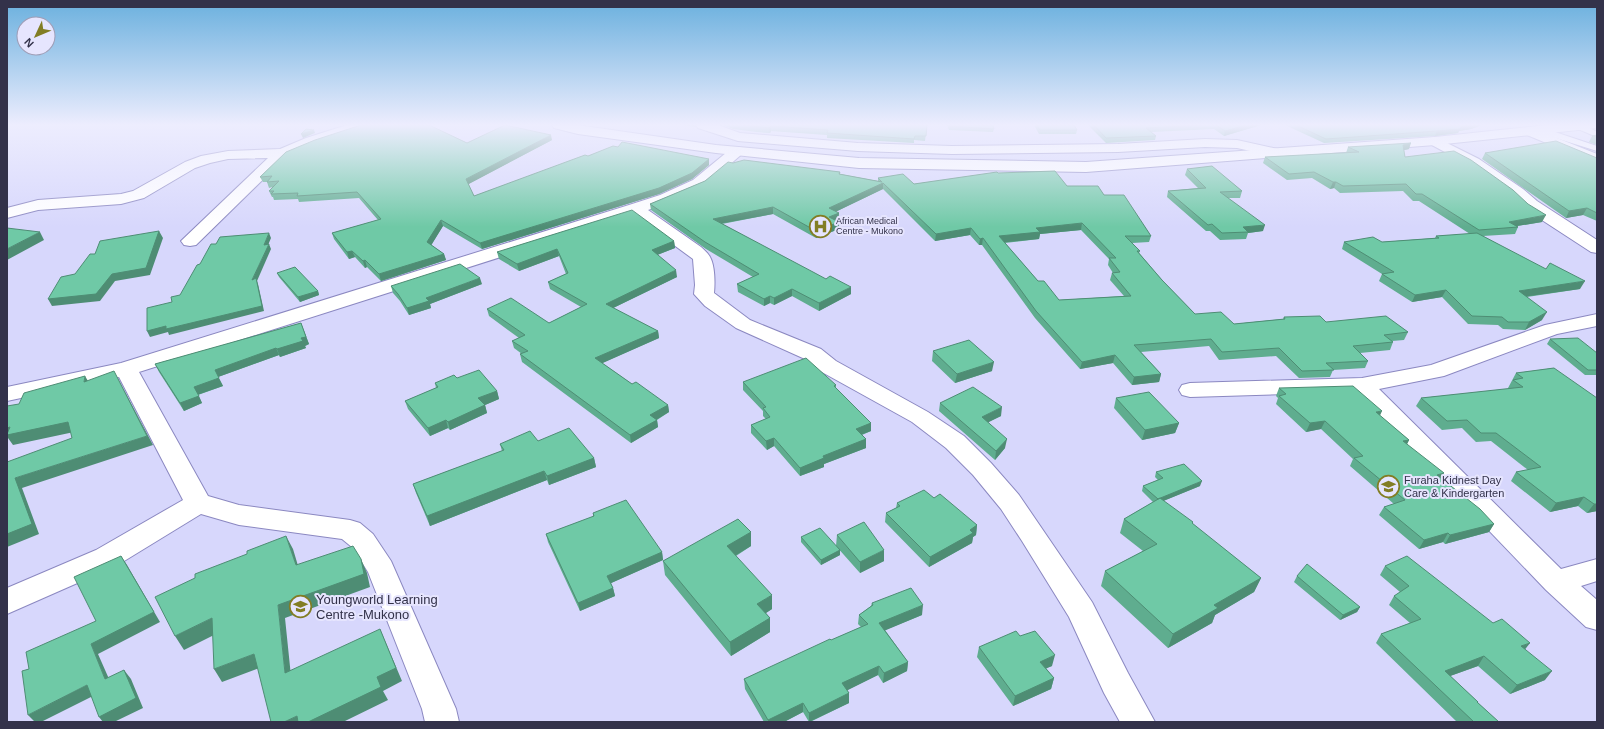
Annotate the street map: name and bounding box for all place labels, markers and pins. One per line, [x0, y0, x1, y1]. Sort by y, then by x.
hospital icon: African Medical Centre - Mukono [807, 213, 833, 239]
place label: African Medical Centre - Mukono [836, 216, 903, 236]
school or university icon: Furaha Kidnest Day Care & Kindergarten [1375, 473, 1401, 499]
place label: Furaha Kidnest Day Care & Kindergarten [1404, 474, 1504, 499]
place label: Youngworld Learning Centre -Mukono [316, 592, 438, 622]
school or university icon: Youngworld Learning Centre -Mukono [287, 593, 313, 619]

